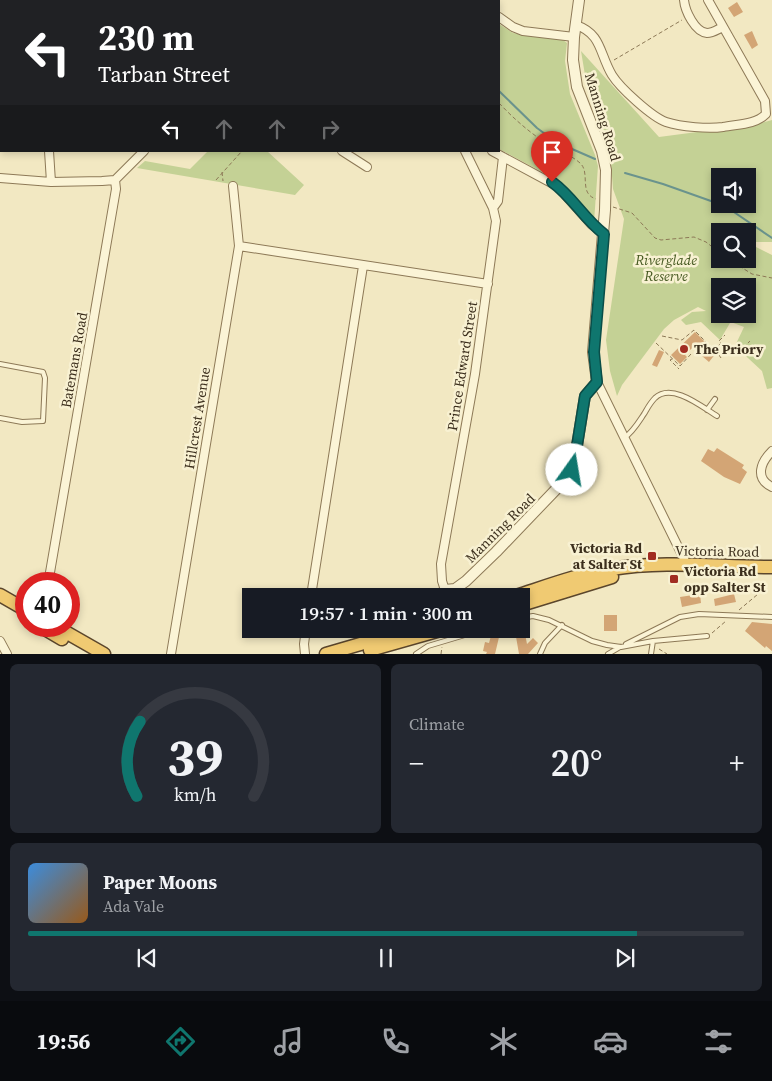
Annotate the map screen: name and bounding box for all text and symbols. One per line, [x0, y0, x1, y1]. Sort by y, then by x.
text: 230 m [98, 14, 194, 62]
icon: left [15, 20, 80, 85]
text: Tarban Street [98, 59, 230, 89]
street label: Manning Road [580, 70, 626, 164]
icon: left [157, 115, 185, 143]
icon: ahead [210, 115, 238, 143]
icon: ahead [263, 115, 291, 143]
icon: right [316, 115, 344, 143]
pin [531, 131, 573, 182]
icon: arrive [538, 138, 566, 166]
map controls [711, 168, 756, 323]
button: sound [711, 168, 756, 213]
button: search [711, 223, 756, 268]
park label: Riverglade Reserve [634, 250, 697, 286]
button: layers [711, 278, 756, 323]
street label: Prince Edward Street [442, 299, 482, 432]
street label: Batemans Road [56, 311, 92, 409]
place label: The Priory [694, 339, 764, 359]
marker: The Priory [678, 343, 690, 355]
street label: Hillcrest Avenue [179, 365, 215, 471]
position arrow [545, 443, 597, 495]
street label: Manning Road [461, 489, 539, 567]
place label: Victoria Rd at Salter St [570, 538, 643, 574]
street label: Victoria Road [675, 540, 759, 562]
marker: Victoria Rd at Salter St [646, 550, 658, 562]
place label: Victoria Rd opp Salter St [684, 561, 766, 597]
speed limit sign: 40 [15, 572, 80, 637]
marker: Victoria Rd opp Salter St [668, 573, 680, 585]
text: 19:57 · 1 min · 300 m [299, 600, 473, 626]
text: Climate [409, 713, 465, 735]
text: 39 [167, 721, 224, 792]
text: 20° [551, 737, 602, 789]
text: − [409, 744, 424, 782]
text: + [729, 744, 744, 782]
text: km/h [174, 782, 217, 807]
text: Paper Moons [103, 869, 217, 895]
text: Ada Vale [103, 895, 164, 917]
icon: previous [133, 944, 161, 972]
icon: pause [372, 944, 400, 972]
icon: next [611, 944, 639, 972]
icon: directions [163, 1024, 198, 1059]
icon: music [271, 1024, 306, 1059]
icon: phone [378, 1024, 413, 1059]
icon: climate [486, 1024, 521, 1059]
icon: car [593, 1024, 628, 1059]
icon: filters [701, 1024, 736, 1059]
text: 19:56 [36, 1026, 91, 1056]

